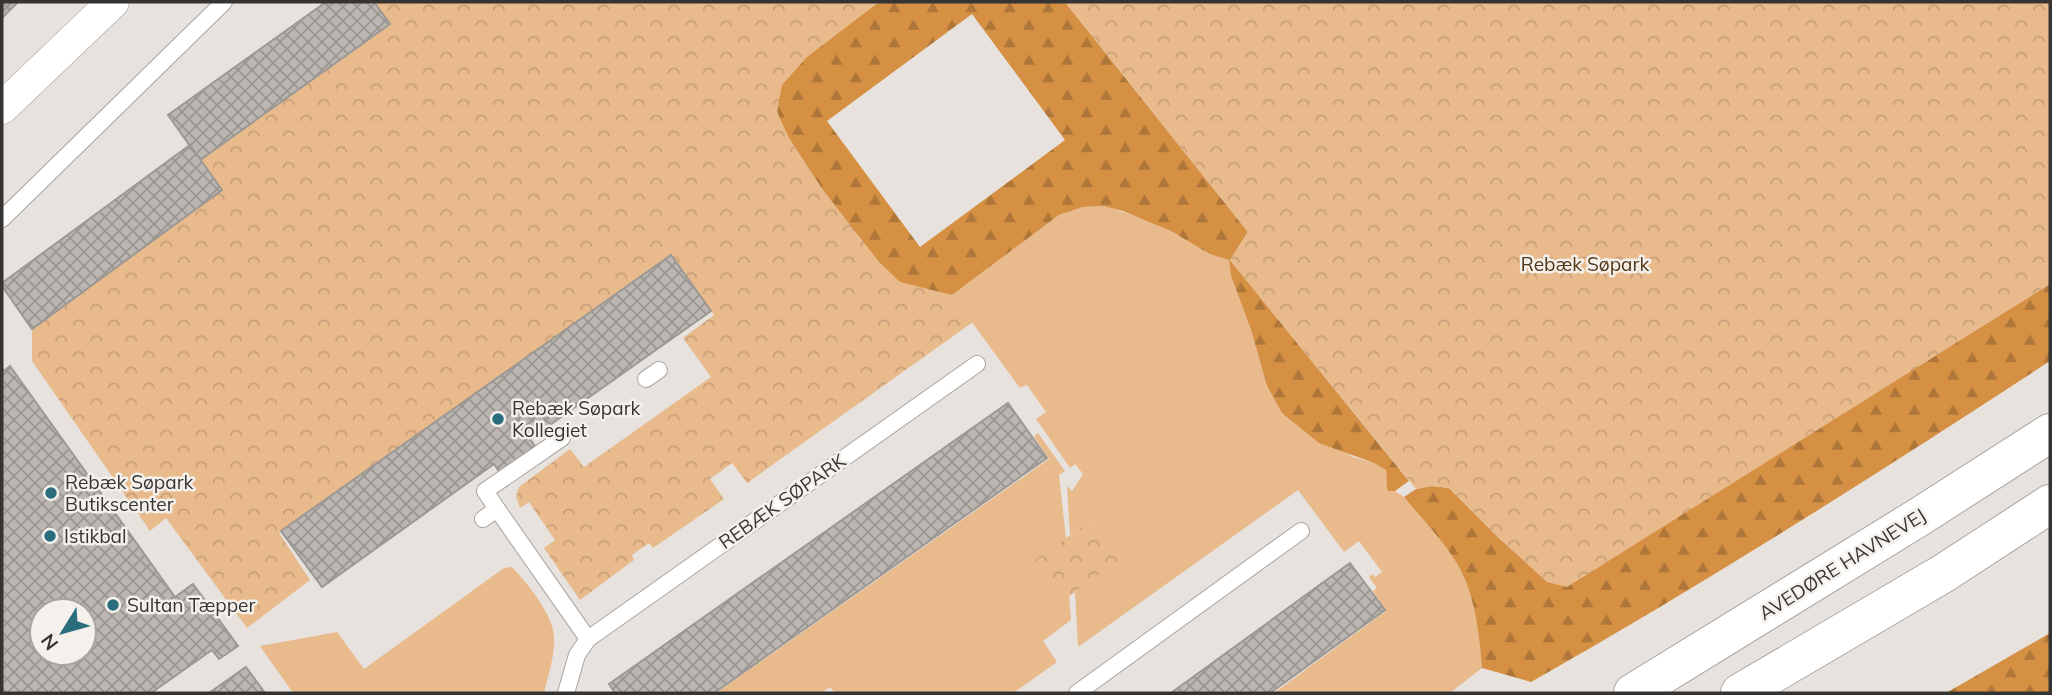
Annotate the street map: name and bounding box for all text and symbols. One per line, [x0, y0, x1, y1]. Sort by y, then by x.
park label: Rebæk Søpark [1521, 252, 1649, 276]
place label: Rebæk Søpark Kollegiet [512, 396, 641, 442]
marker: Rebæk Søpark Kollegiet [490, 411, 506, 427]
street label: REBÆK SØPARK [714, 448, 851, 554]
place label: Rebæk Søpark Butikscenter [65, 470, 194, 516]
marker: Rebæk Søpark Butikscenter [43, 485, 59, 501]
street label: AVEDØRE HAVNEVEJ [1754, 503, 1930, 625]
place label: Istikbal [64, 524, 127, 548]
marker: Istikbal [42, 528, 58, 544]
place label: Sultan Tæpper [127, 593, 255, 617]
north arrow [28, 597, 98, 667]
marker: Sultan Tæpper [105, 597, 121, 613]
text: N [36, 629, 63, 655]

